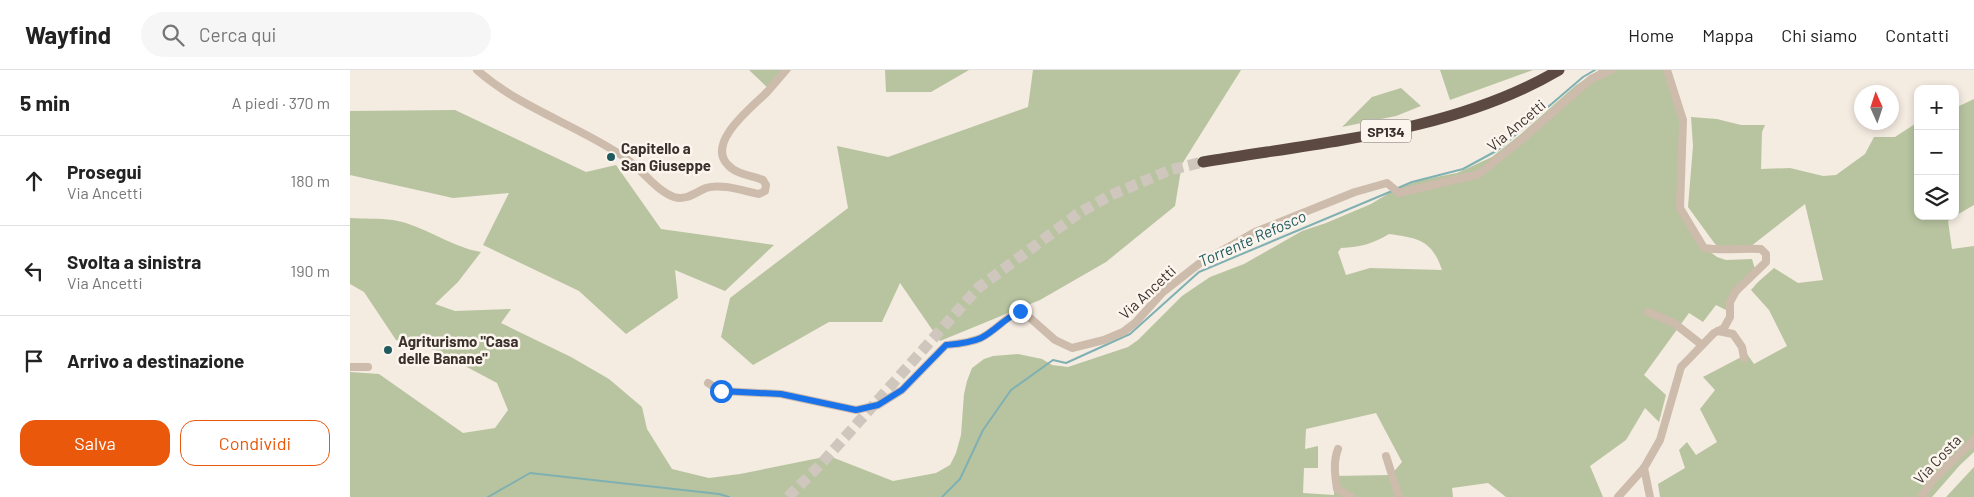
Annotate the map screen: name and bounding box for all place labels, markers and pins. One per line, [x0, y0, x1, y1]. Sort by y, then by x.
place label: Capitello a San Giuseppe [621, 139, 711, 174]
marker: Capitello a San Giuseppe [605, 151, 617, 163]
place label: Agriturismo "Casa delle Banane" [398, 332, 518, 367]
marker: Agriturismo "Casa delle Banane" [382, 344, 394, 356]

